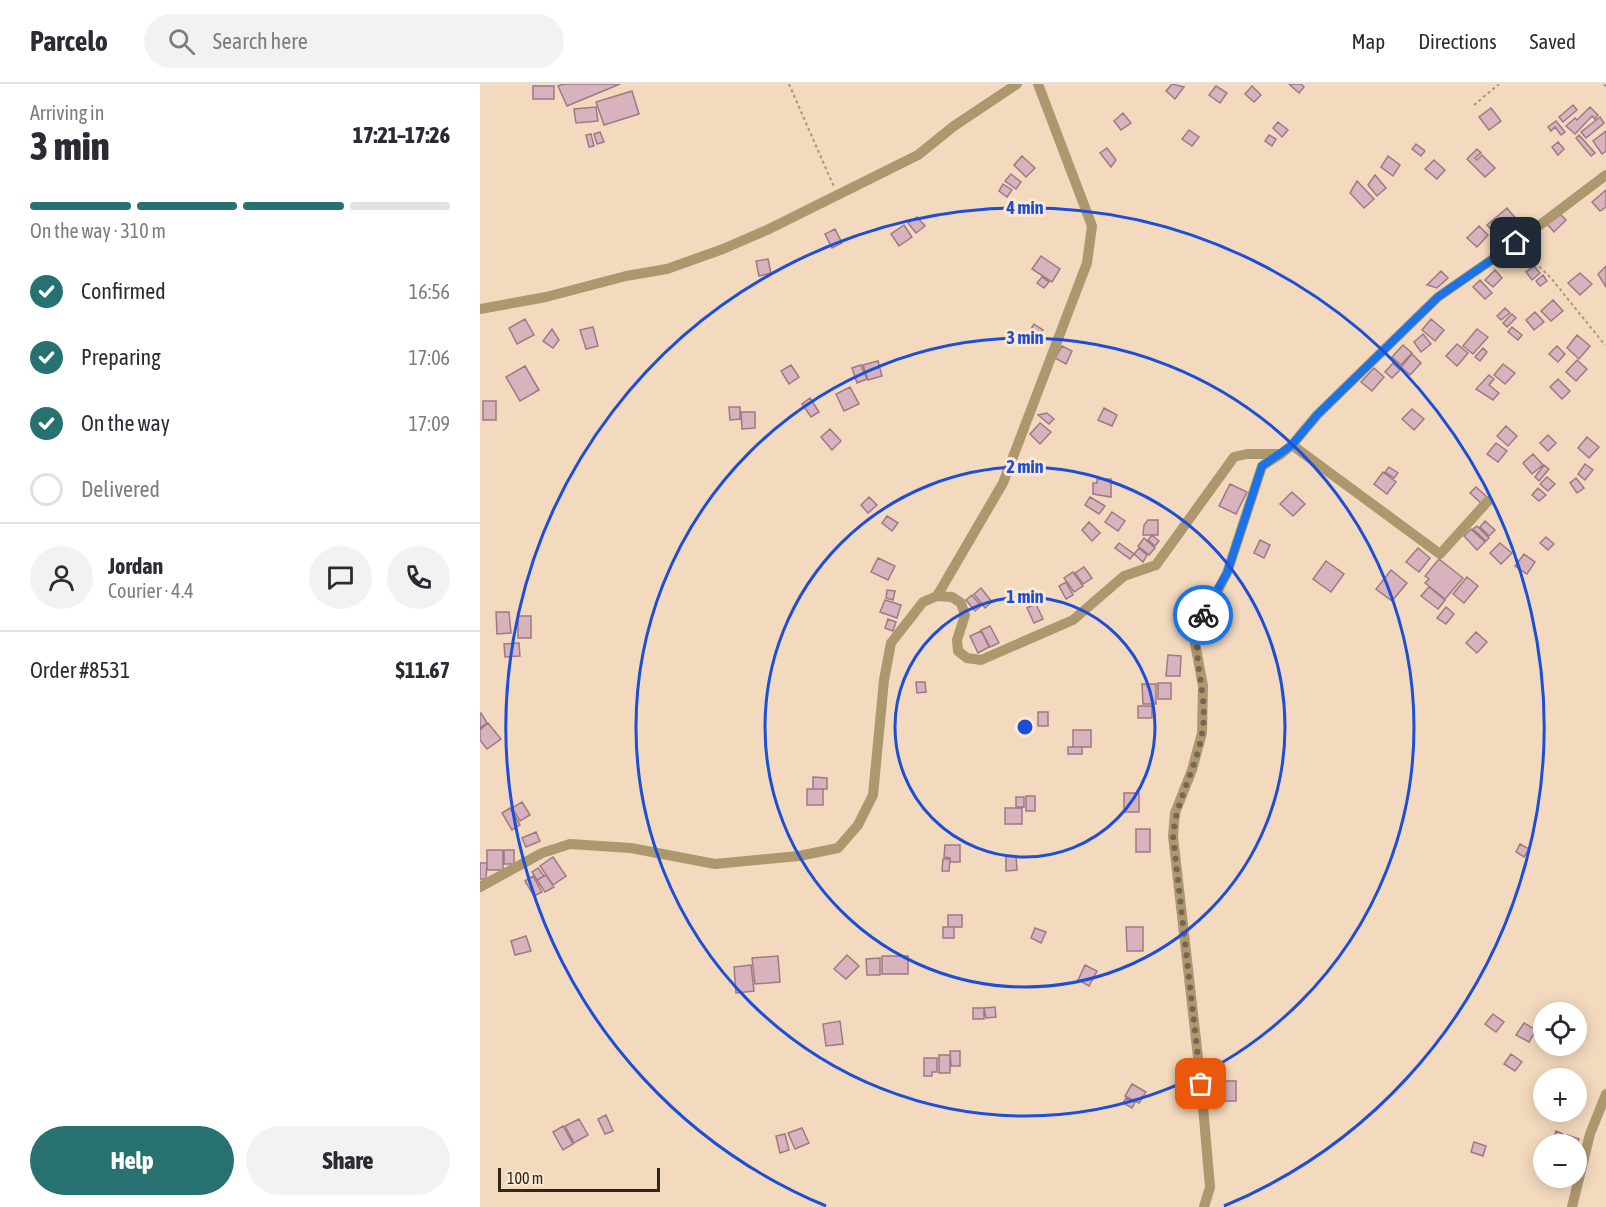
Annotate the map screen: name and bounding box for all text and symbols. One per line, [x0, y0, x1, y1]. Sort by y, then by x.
search box [144, 14, 564, 68]
text: Parcelo [30, 25, 108, 57]
icon: search [165, 25, 198, 58]
text: Search here [213, 28, 308, 54]
text: Map [1351, 29, 1385, 53]
text: Directions [1418, 29, 1497, 53]
text: Saved [1530, 29, 1576, 53]
text: Arriving in [30, 101, 104, 124]
text: 17:21–17:26 [353, 122, 450, 148]
text: 3 min [30, 124, 110, 168]
text: 4 min [1006, 197, 1044, 218]
pin [1490, 217, 1541, 268]
text: On the way · 310 m [30, 219, 166, 242]
icon: home [1499, 226, 1532, 259]
icon: check [30, 275, 63, 308]
text: Confirmed [81, 278, 166, 304]
text: 16:56 [409, 280, 450, 303]
text: 3 min [1007, 327, 1044, 348]
icon: check [30, 341, 63, 374]
text: Preparing [81, 344, 161, 370]
text: 17:06 [408, 346, 450, 369]
icon: check [30, 407, 63, 440]
text: On the way [81, 410, 170, 436]
text: 17:09 [408, 412, 450, 435]
text: 2 min [1007, 456, 1044, 477]
text: Delivered [81, 476, 160, 502]
button: person [30, 546, 93, 609]
button: chat [309, 546, 372, 609]
button: phone [387, 546, 450, 609]
text: Jordan [108, 553, 163, 579]
text: Courier · 4.4 [108, 579, 194, 602]
courier [1173, 585, 1233, 645]
text: 1 min [1007, 586, 1044, 607]
icon: bike [1187, 599, 1220, 632]
text: Order #8531 [30, 657, 130, 683]
text: $11.67 [395, 657, 450, 683]
centre of rings [1015, 717, 1035, 737]
map controls [1533, 1002, 1587, 1188]
button: locate [1533, 1002, 1587, 1056]
pin [1175, 1058, 1226, 1109]
icon: bag [1184, 1067, 1217, 1100]
button: + [1533, 1068, 1587, 1122]
button: Help [30, 1126, 234, 1195]
button: Share [246, 1126, 450, 1195]
button: − [1533, 1134, 1587, 1188]
scale bar [498, 1165, 660, 1192]
text: 100 m [507, 1169, 543, 1187]

